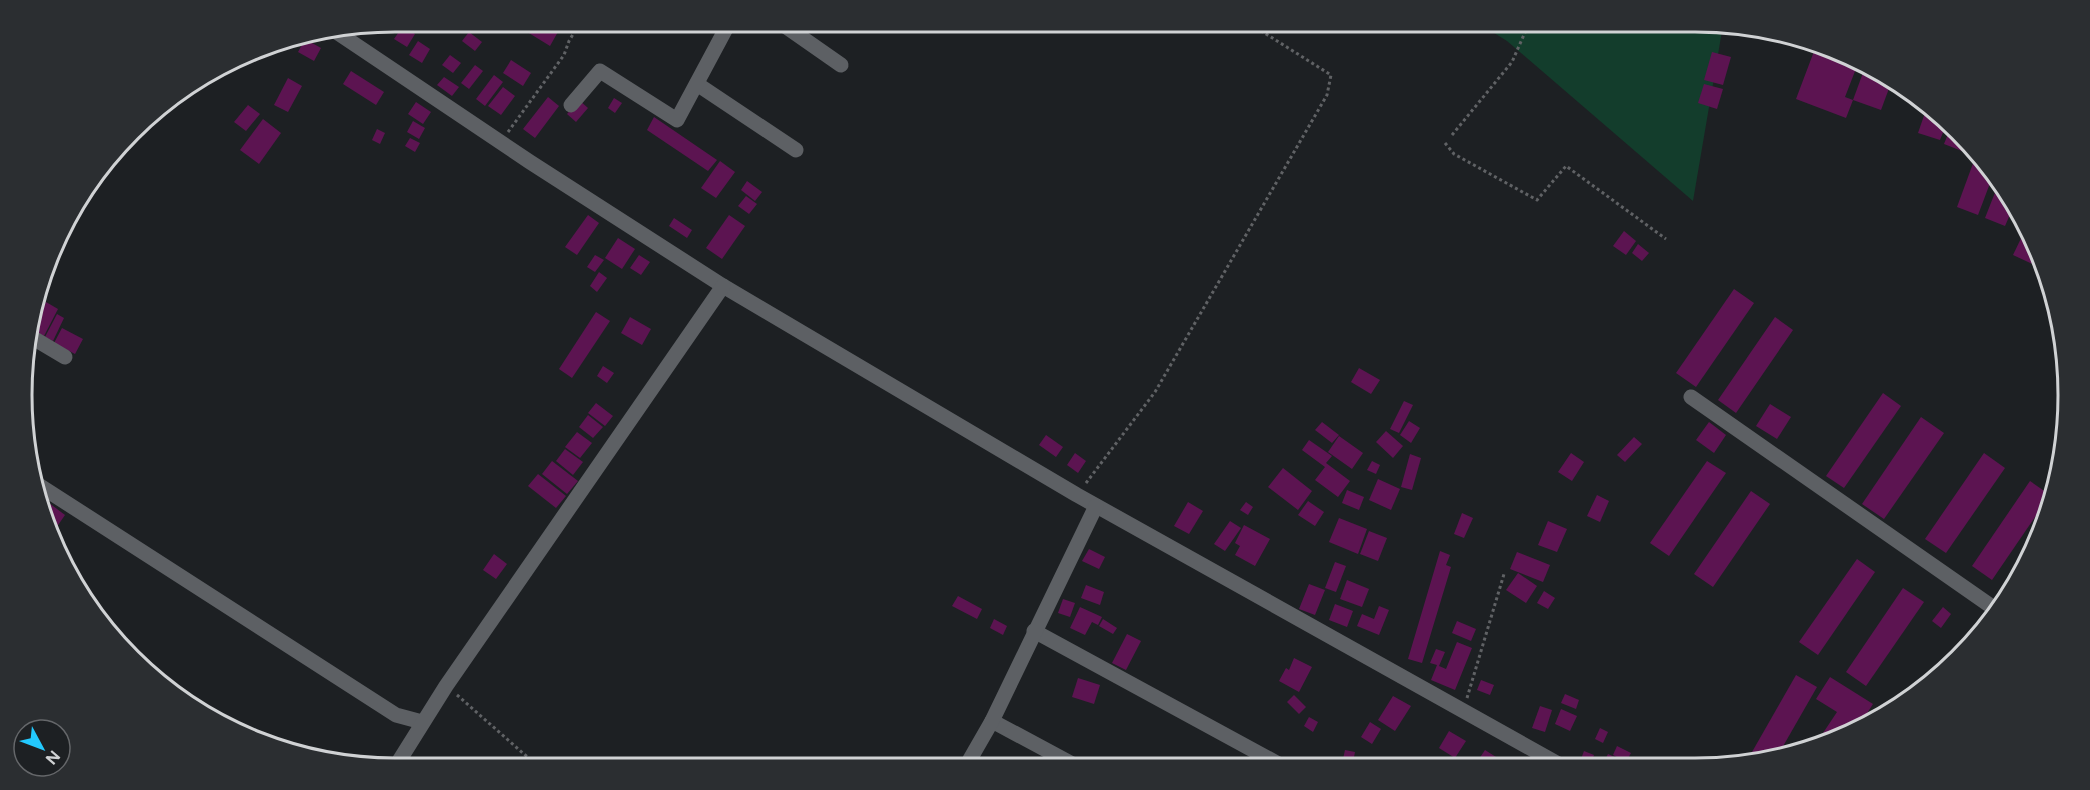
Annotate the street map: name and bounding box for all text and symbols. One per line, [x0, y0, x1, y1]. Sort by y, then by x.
north arrow [12, 718, 72, 778]
text: N [42, 747, 64, 768]

